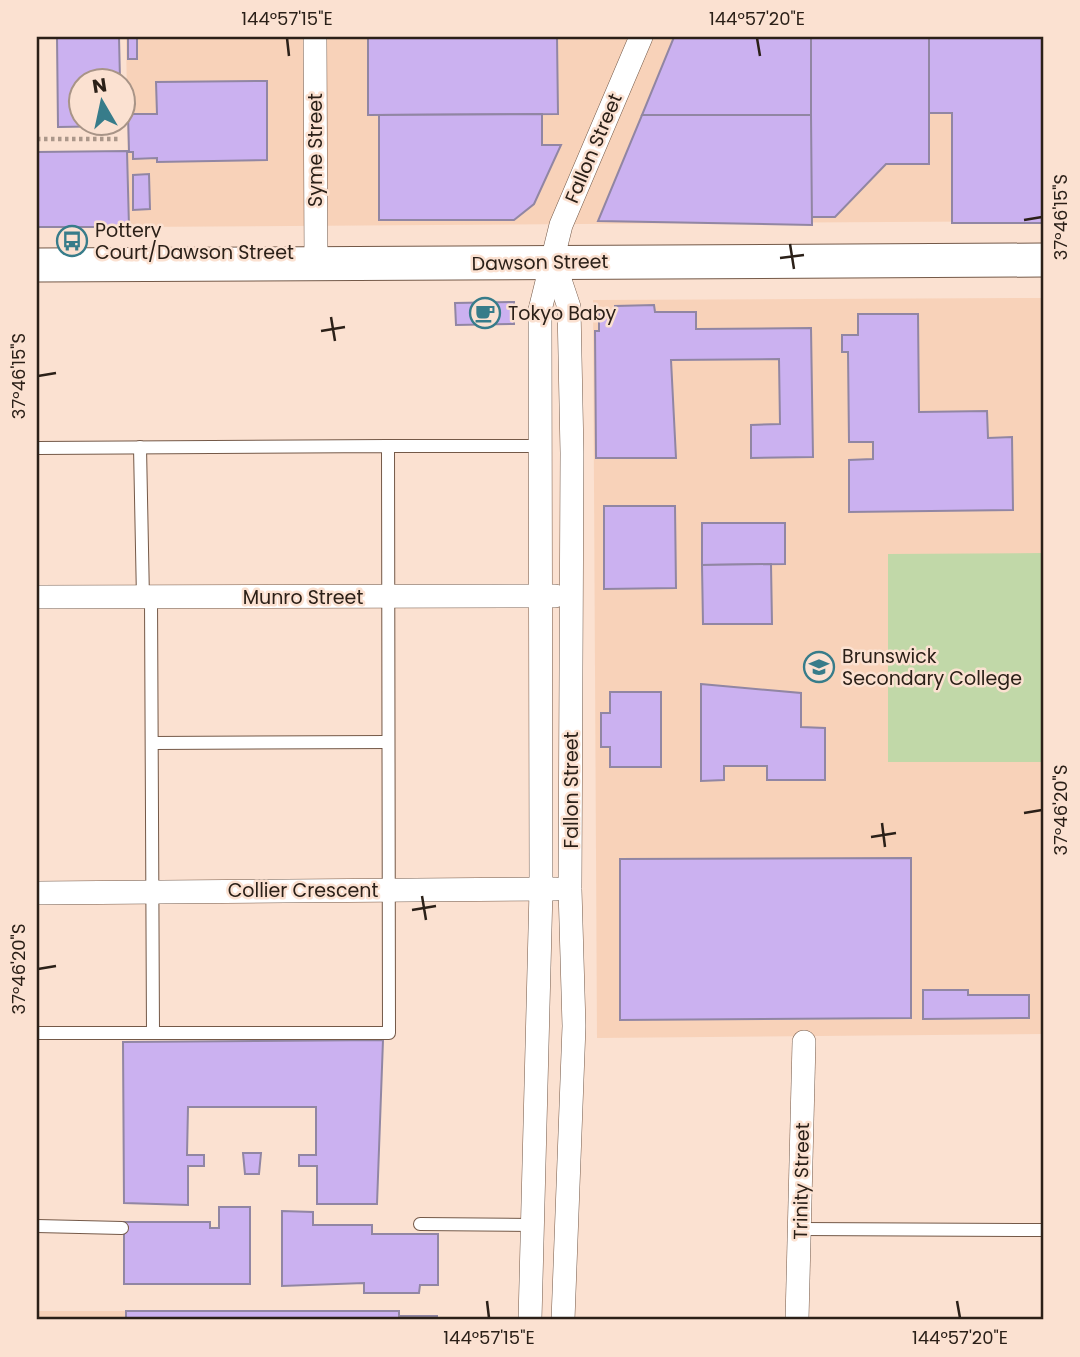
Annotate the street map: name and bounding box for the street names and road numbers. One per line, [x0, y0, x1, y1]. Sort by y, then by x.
street label: Fallon Street [558, 89, 629, 207]
street label: Syme Street [302, 93, 329, 207]
street label: Dawson Street [471, 248, 609, 277]
street label: Munro Street [243, 584, 363, 611]
street label: Fallon Street [558, 732, 585, 848]
street label: Collier Crescent [228, 877, 378, 904]
street label: Trinity Street [787, 1122, 816, 1240]

